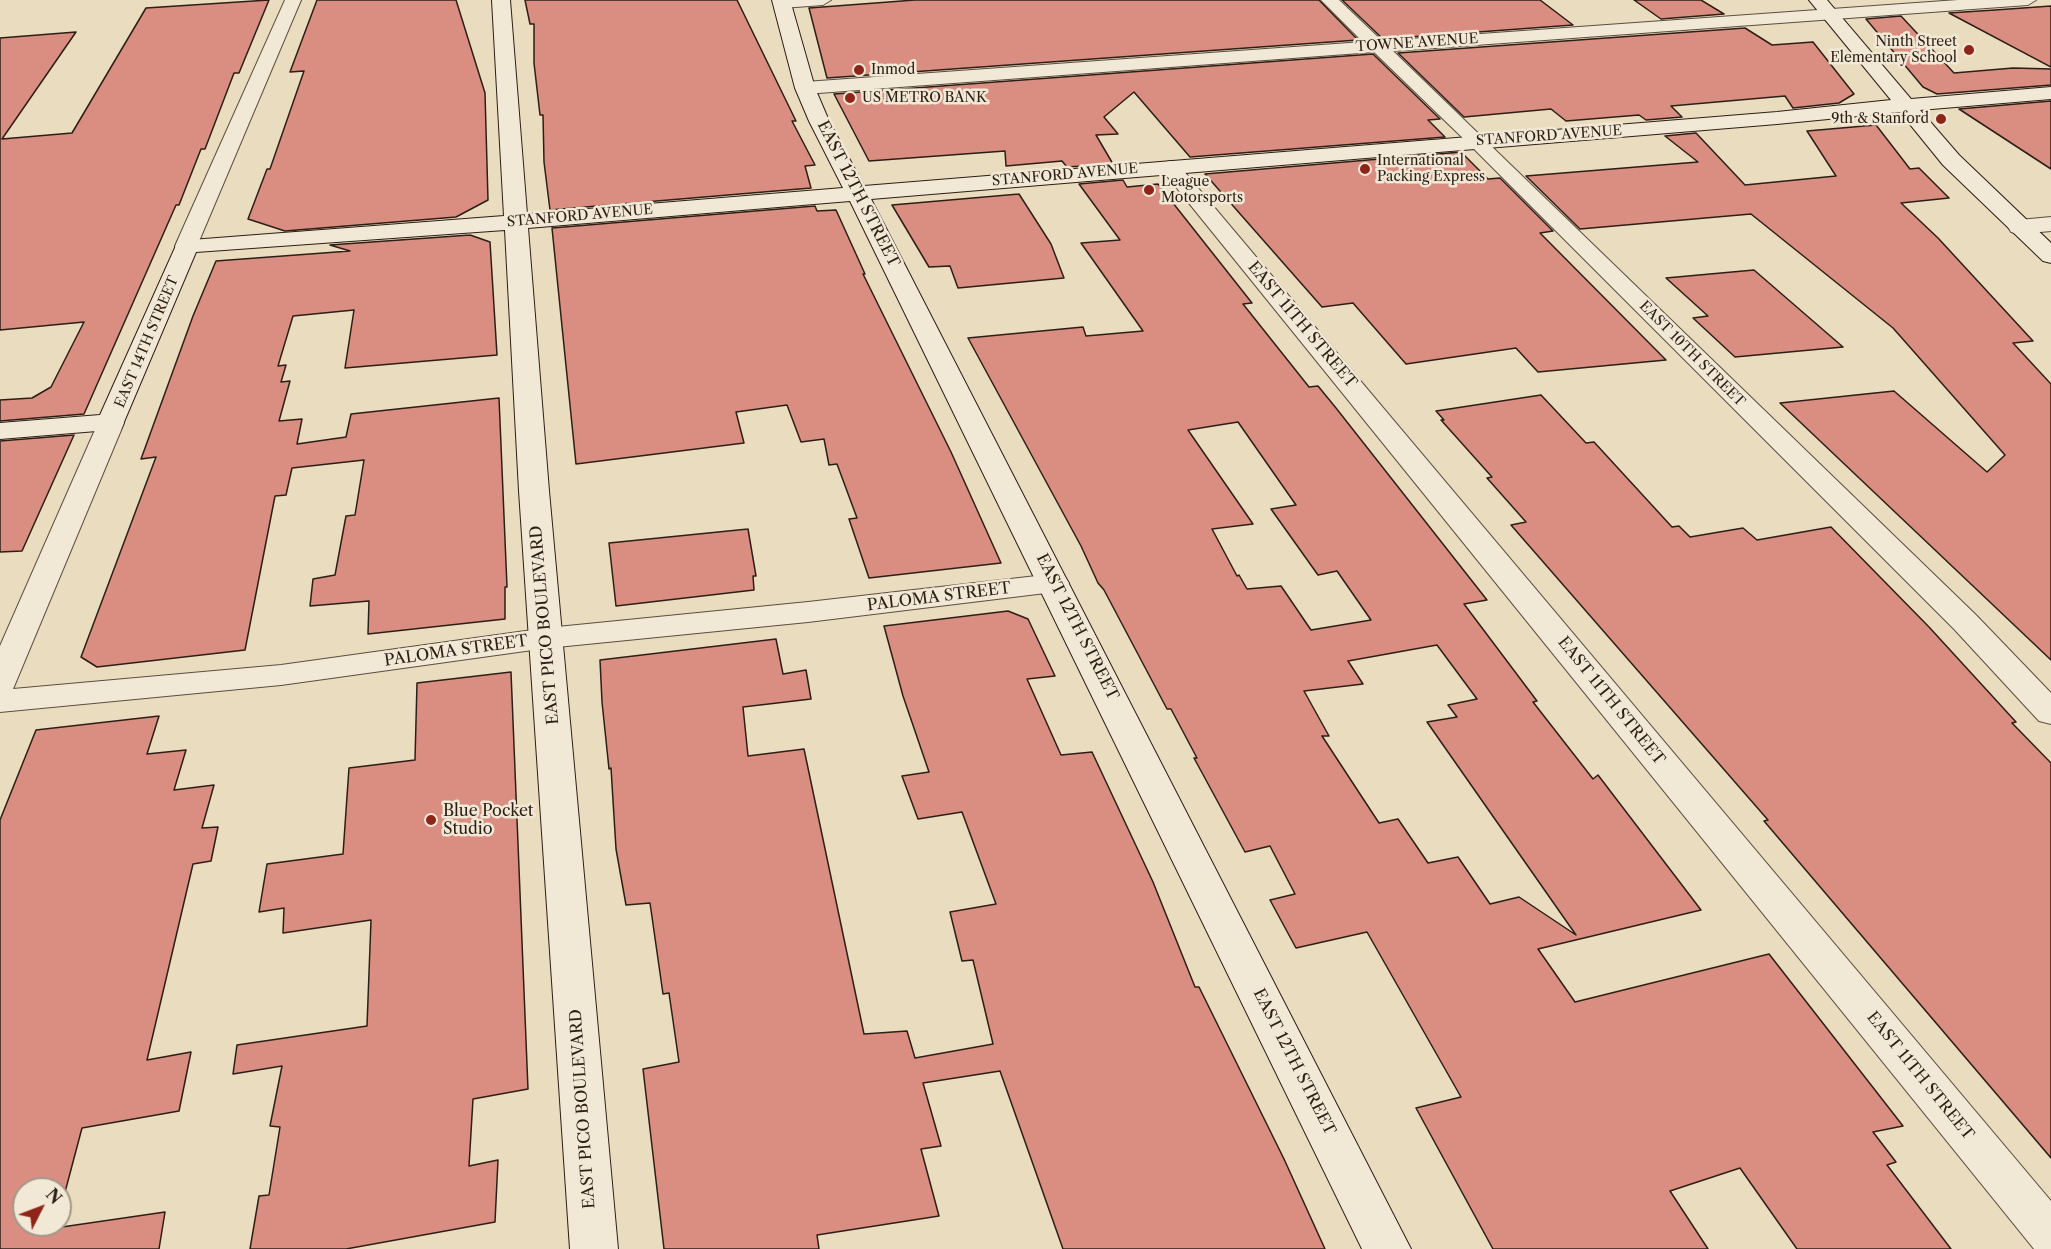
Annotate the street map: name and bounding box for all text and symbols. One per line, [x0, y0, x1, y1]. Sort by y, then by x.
street label: TOWNE AVENUE [1355, 30, 1479, 56]
place label: Ninth Street Elementary School [1830, 34, 1957, 66]
marker: Ninth Street Elementary School [1962, 43, 1976, 57]
place label: Inmod [871, 62, 915, 78]
marker: Inmod [852, 63, 866, 77]
place label: US METRO BANK [862, 90, 987, 106]
marker: US METRO BANK [843, 91, 857, 105]
place label: 9th & Stanford [1831, 111, 1929, 127]
marker: 9th & Stanford [1934, 112, 1948, 126]
street label: EAST 12TH STREET [813, 118, 903, 270]
street label: STANFORD AVENUE [1475, 123, 1623, 149]
place label: International Packing Express [1377, 153, 1485, 186]
street label: STANFORD AVENUE [991, 160, 1139, 190]
marker: International Packing Express [1358, 162, 1372, 176]
place label: League Motorsports [1161, 174, 1243, 206]
marker: League Motorsports [1142, 183, 1156, 197]
street label: STANFORD AVENUE [506, 201, 654, 231]
street label: EAST 11TH STREET [1243, 258, 1361, 392]
street label: EAST 14TH STREET [112, 273, 182, 411]
street label: EAST 10TH STREET [1636, 298, 1748, 410]
street label: EAST PICO BOULEVARD [527, 525, 563, 725]
street label: EAST 12TH STREET [1032, 551, 1122, 703]
street label: PALOMA STREET [866, 579, 1012, 615]
street label: PALOMA STREET [383, 631, 529, 671]
street label: EAST 11TH STREET [1553, 633, 1669, 769]
place label: Blue Pocket Studio [443, 801, 534, 839]
marker: Blue Pocket Studio [424, 813, 438, 827]
street label: EAST 12TH STREET [1249, 986, 1339, 1138]
street label: EAST 11TH STREET [1862, 1008, 1978, 1144]
street label: EAST PICO BOULEVARD [566, 1009, 600, 1209]
north arrow [12, 1177, 72, 1237]
text: N [42, 1184, 66, 1208]

